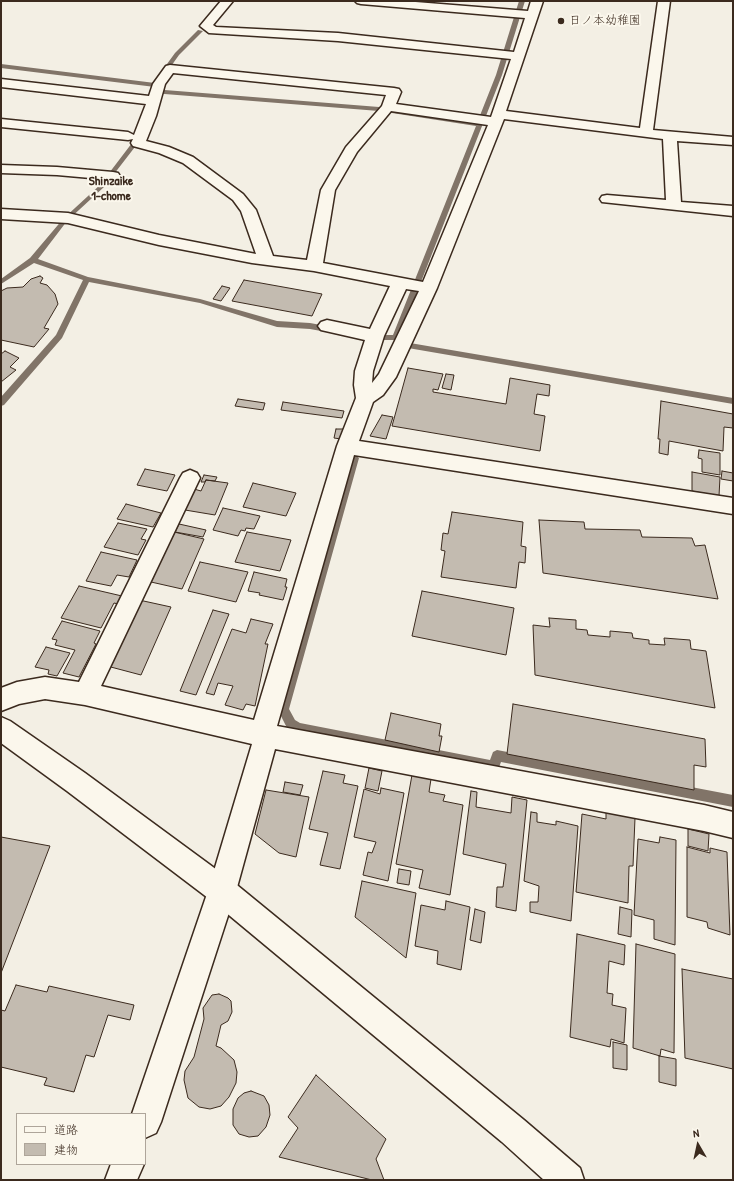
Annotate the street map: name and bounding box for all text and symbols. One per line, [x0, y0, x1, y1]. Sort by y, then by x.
place label: 日ノ本幼稚園 [569, 14, 641, 28]
marker: 日ノ本幼稚園 [556, 16, 566, 26]
district label: Shinzaike 1-chome [89, 174, 133, 205]
legend [16, 1113, 146, 1165]
text: 道路 [54, 1121, 78, 1138]
north arrow [678, 1125, 718, 1165]
text: N [692, 1126, 700, 1141]
text: 建物 [54, 1141, 78, 1158]

